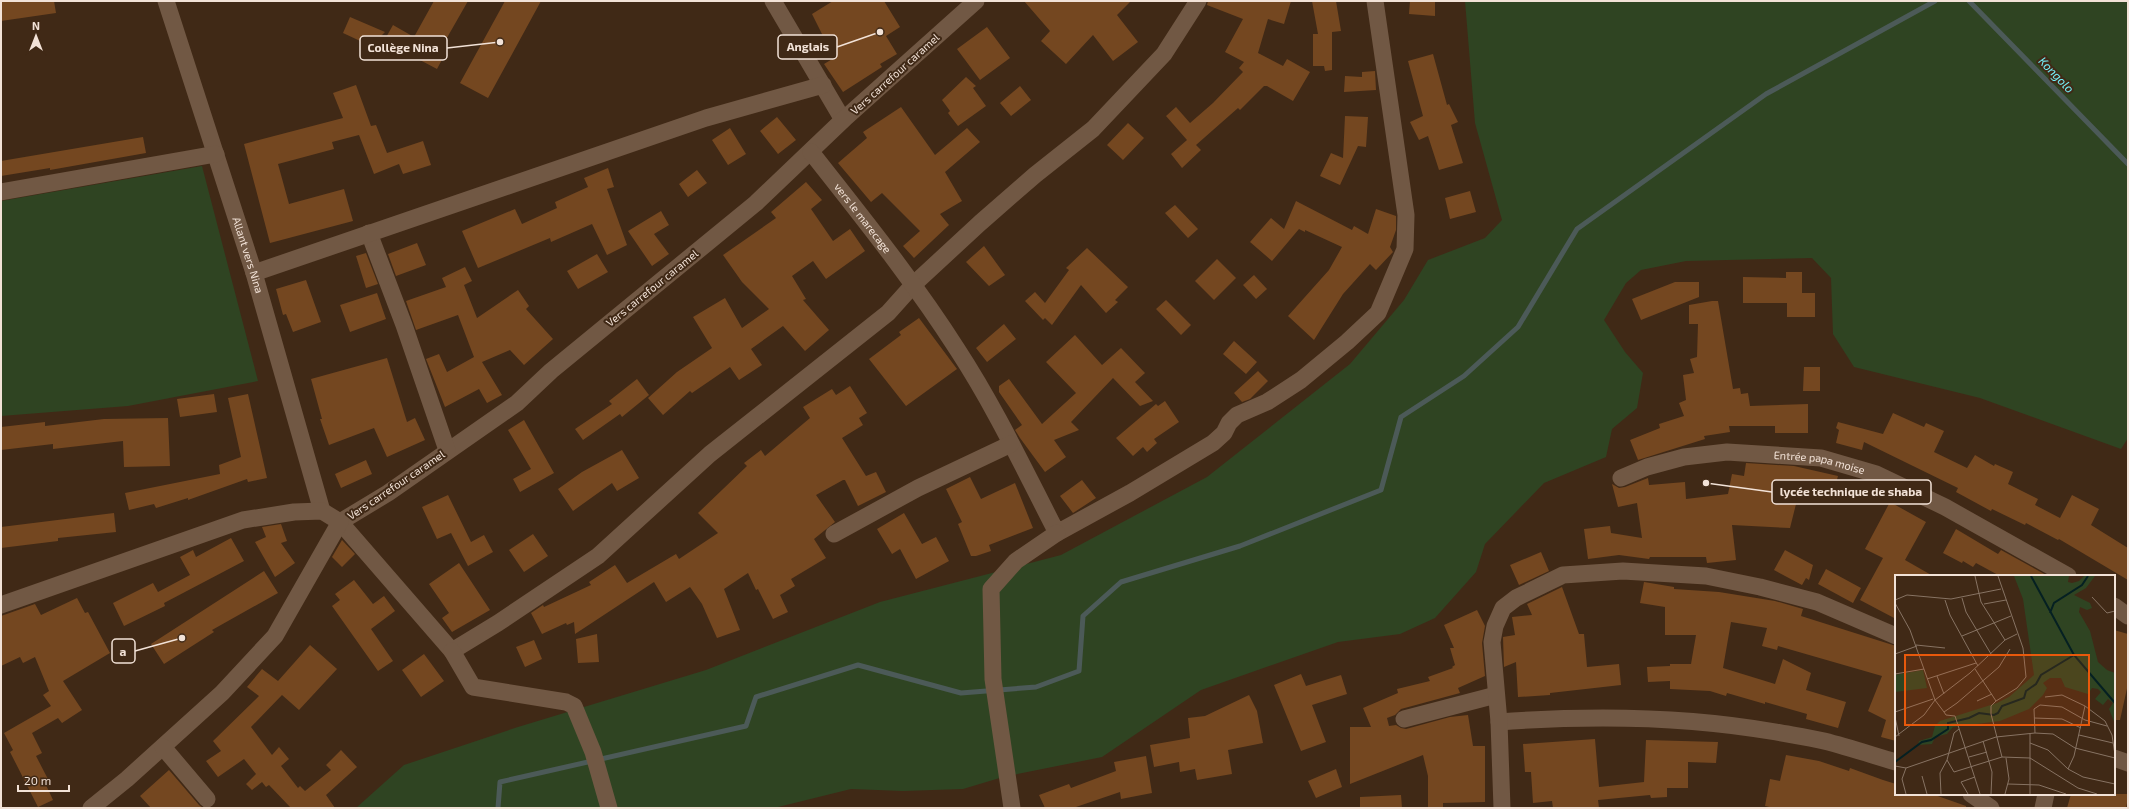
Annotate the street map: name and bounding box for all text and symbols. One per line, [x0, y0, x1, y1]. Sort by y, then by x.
north arrow [16, 16, 56, 56]
text: N [32, 19, 40, 32]
street label: Vers carrefour caramel [848, 30, 942, 117]
callout: Anglais [778, 35, 837, 59]
callout: Collège Nina [360, 36, 447, 60]
text: Anglais [787, 39, 829, 53]
text: Collège Nina [367, 40, 439, 54]
water label: Kongolo [2036, 53, 2077, 95]
street label: vers le marecage [832, 180, 894, 256]
street label: Allant vers Nina [230, 215, 266, 295]
street label: Vers carrefour caramel [603, 246, 701, 329]
street label: Vers carrefour caramel [345, 447, 447, 522]
street label: Entrée papa moise [1773, 448, 1867, 476]
callout: lycée technique de shaba [1772, 480, 1931, 504]
text: lycée technique de shaba [1780, 484, 1922, 499]
inset map [1895, 575, 2115, 795]
callout: a [112, 639, 135, 663]
text: a [120, 644, 127, 658]
scale bar [18, 767, 69, 793]
text: 20 m [24, 773, 51, 787]

